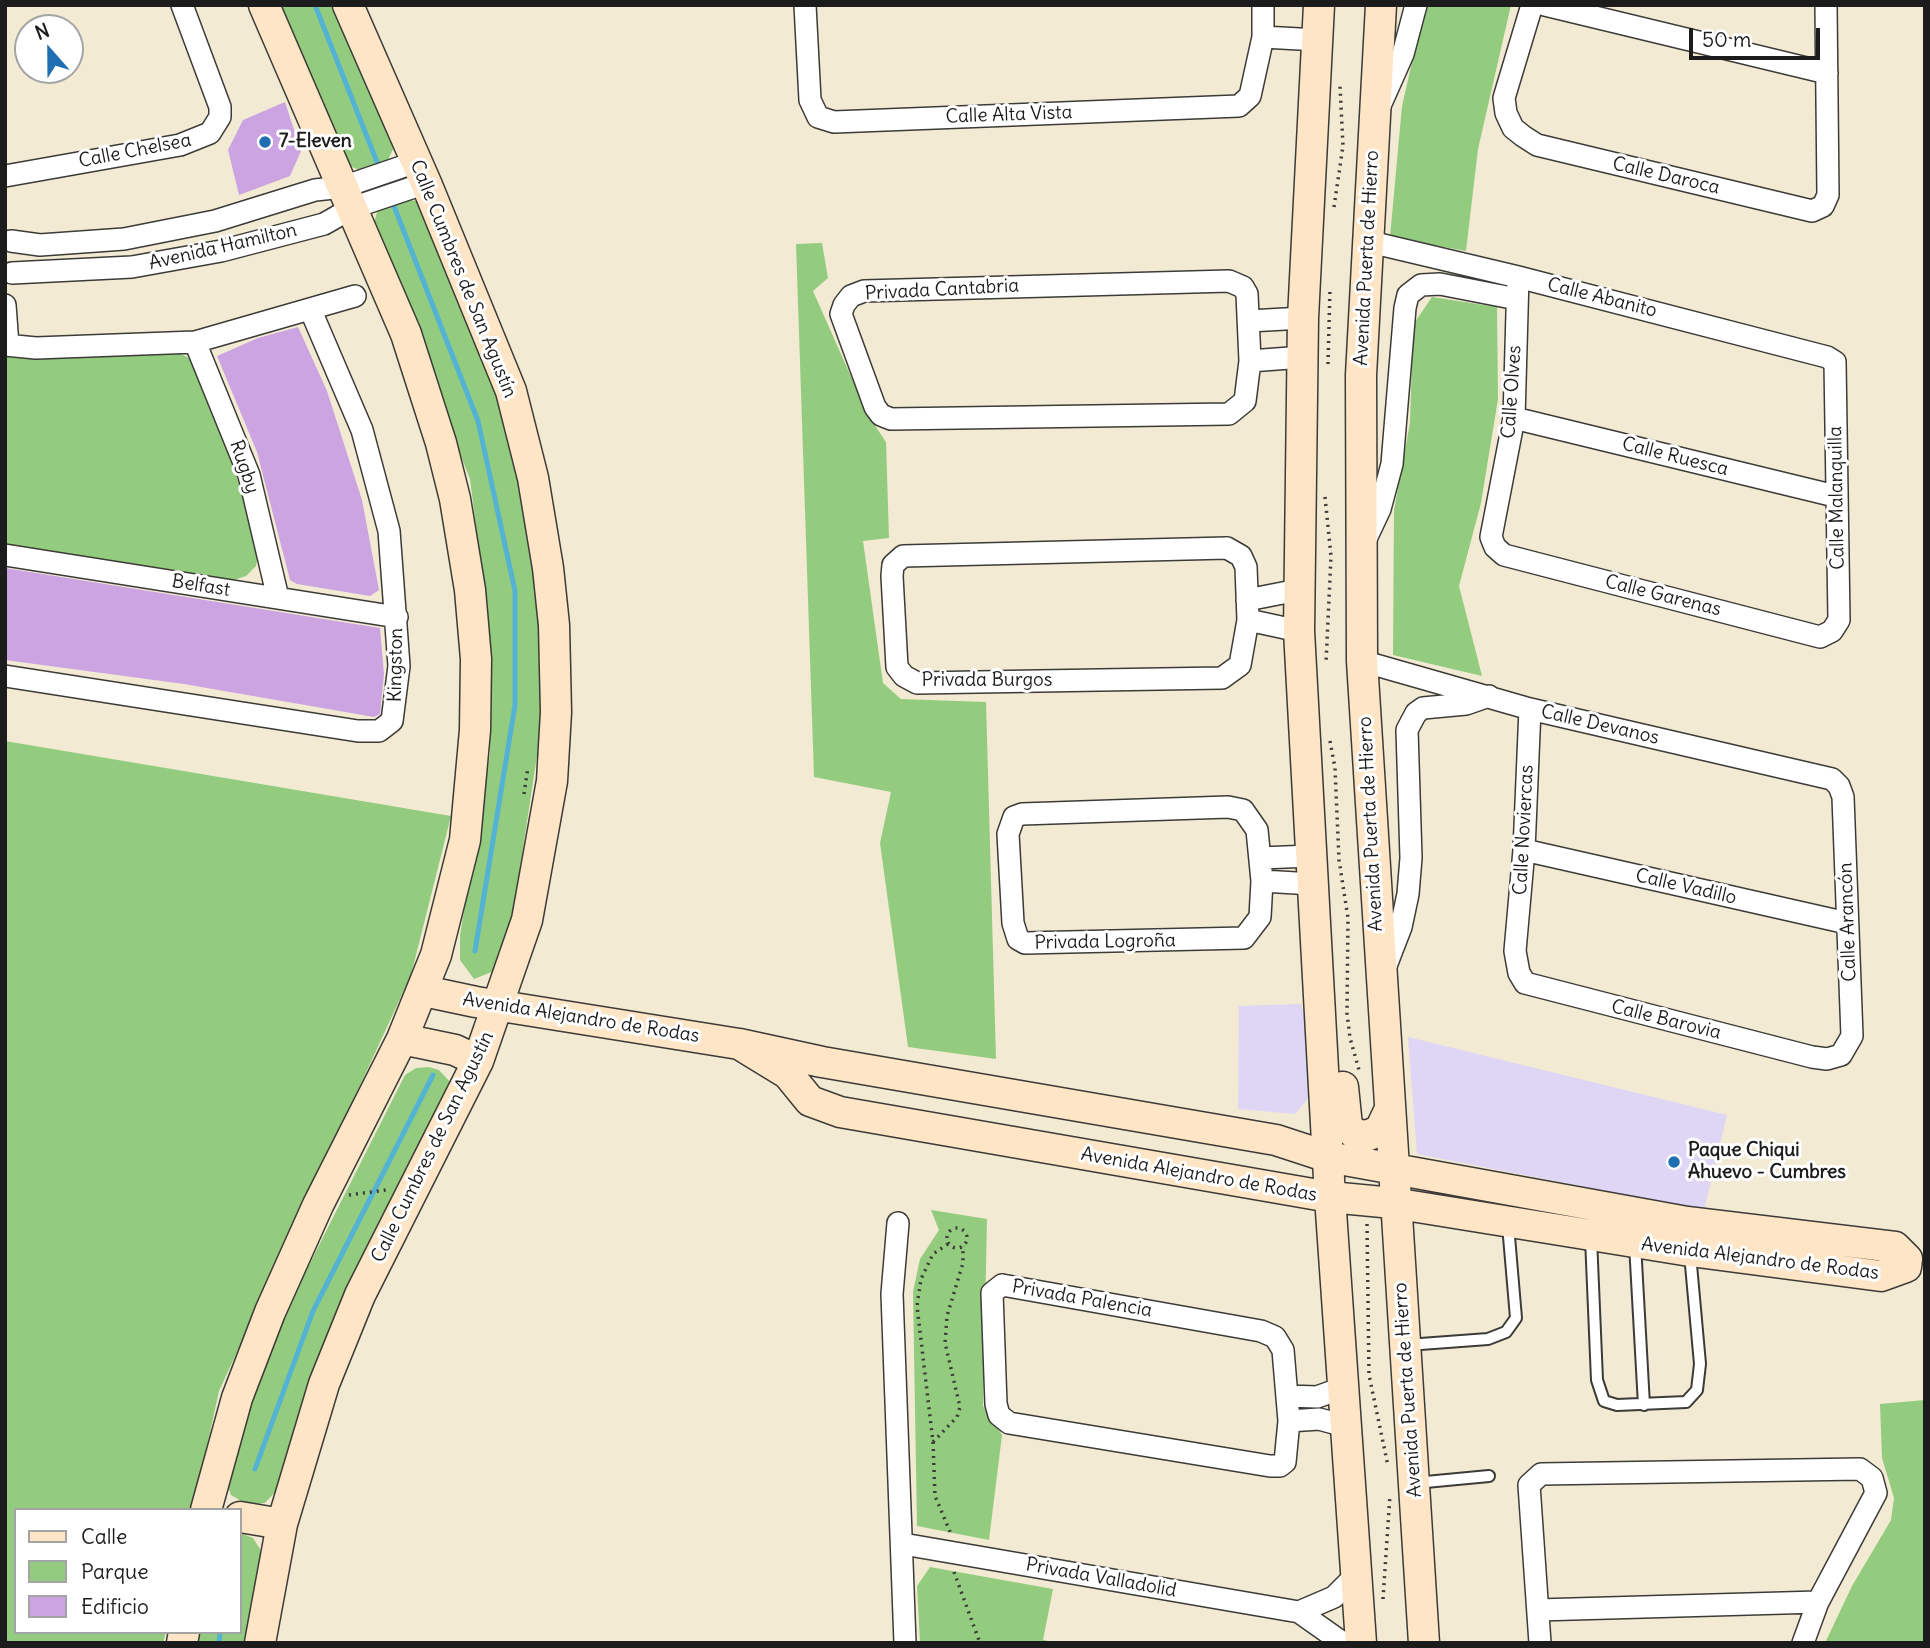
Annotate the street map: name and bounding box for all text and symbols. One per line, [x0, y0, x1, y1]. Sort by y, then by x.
north arrow [14, 14, 84, 84]
scale bar [1692, 14, 1823, 58]
text: N [32, 18, 53, 45]
text: 50 m [1702, 26, 1751, 53]
street label: Calle Alta Vista [945, 101, 1073, 129]
street label: Calle Chelsea [77, 129, 193, 173]
place label: 7-Eleven [279, 131, 352, 153]
marker: 7-Eleven [257, 134, 273, 150]
street label: Avenida Puerta de Hierro [1350, 150, 1384, 366]
street label: Calle Daroca [1610, 153, 1722, 199]
street label: Calle Cumbres de San Agustín [405, 157, 521, 401]
street label: Avenida Hamilton [147, 219, 299, 275]
street label: Calle Abanito [1545, 273, 1659, 323]
street label: Privada Cantabria [864, 275, 1020, 305]
street label: Calle Olves [1497, 345, 1527, 439]
street label: Calle Malanquilla [1824, 426, 1850, 570]
street label: Calle Ruesca [1620, 433, 1730, 481]
street label: Rugby [224, 437, 264, 497]
street label: Belfast [170, 570, 232, 602]
street label: Calle Garenas [1603, 571, 1723, 621]
street label: Kingston [384, 628, 408, 702]
street label: Privada Burgos [922, 670, 1052, 692]
street label: Calle Devanos [1539, 700, 1661, 750]
street label: Avenida Puerta de Hierro [1354, 716, 1388, 932]
street label: Calle Noviercas [1509, 764, 1539, 896]
street label: Calle Arancón [1835, 862, 1861, 982]
street label: Calle Vadillo [1633, 864, 1739, 910]
street label: Privada Logroña [1034, 929, 1176, 955]
street label: Avenida Alejandro de Rodas [461, 988, 701, 1048]
street label: Calle Barovia [1609, 995, 1723, 1045]
street label: Calle Cumbres de San Agustín [367, 1028, 499, 1266]
place label: Paque Chiqui Ahuevo - Cumbres [1688, 1140, 1846, 1184]
street label: Avenida Alejandro de Rodas [1079, 1143, 1319, 1207]
marker: Paque Chiqui Ahuevo - Cumbres [1666, 1154, 1682, 1170]
street label: Avenida Alejandro de Rodas [1640, 1233, 1880, 1285]
street label: Privada Palencia [1010, 1275, 1154, 1323]
street label: Avenida Puerta de Hierro [1389, 1282, 1427, 1498]
legend [14, 1508, 242, 1634]
text: Calle [81, 1523, 127, 1550]
street label: Privada Valladolid [1024, 1554, 1178, 1602]
text: Parque [81, 1558, 149, 1585]
text: Edificio [81, 1593, 149, 1620]

